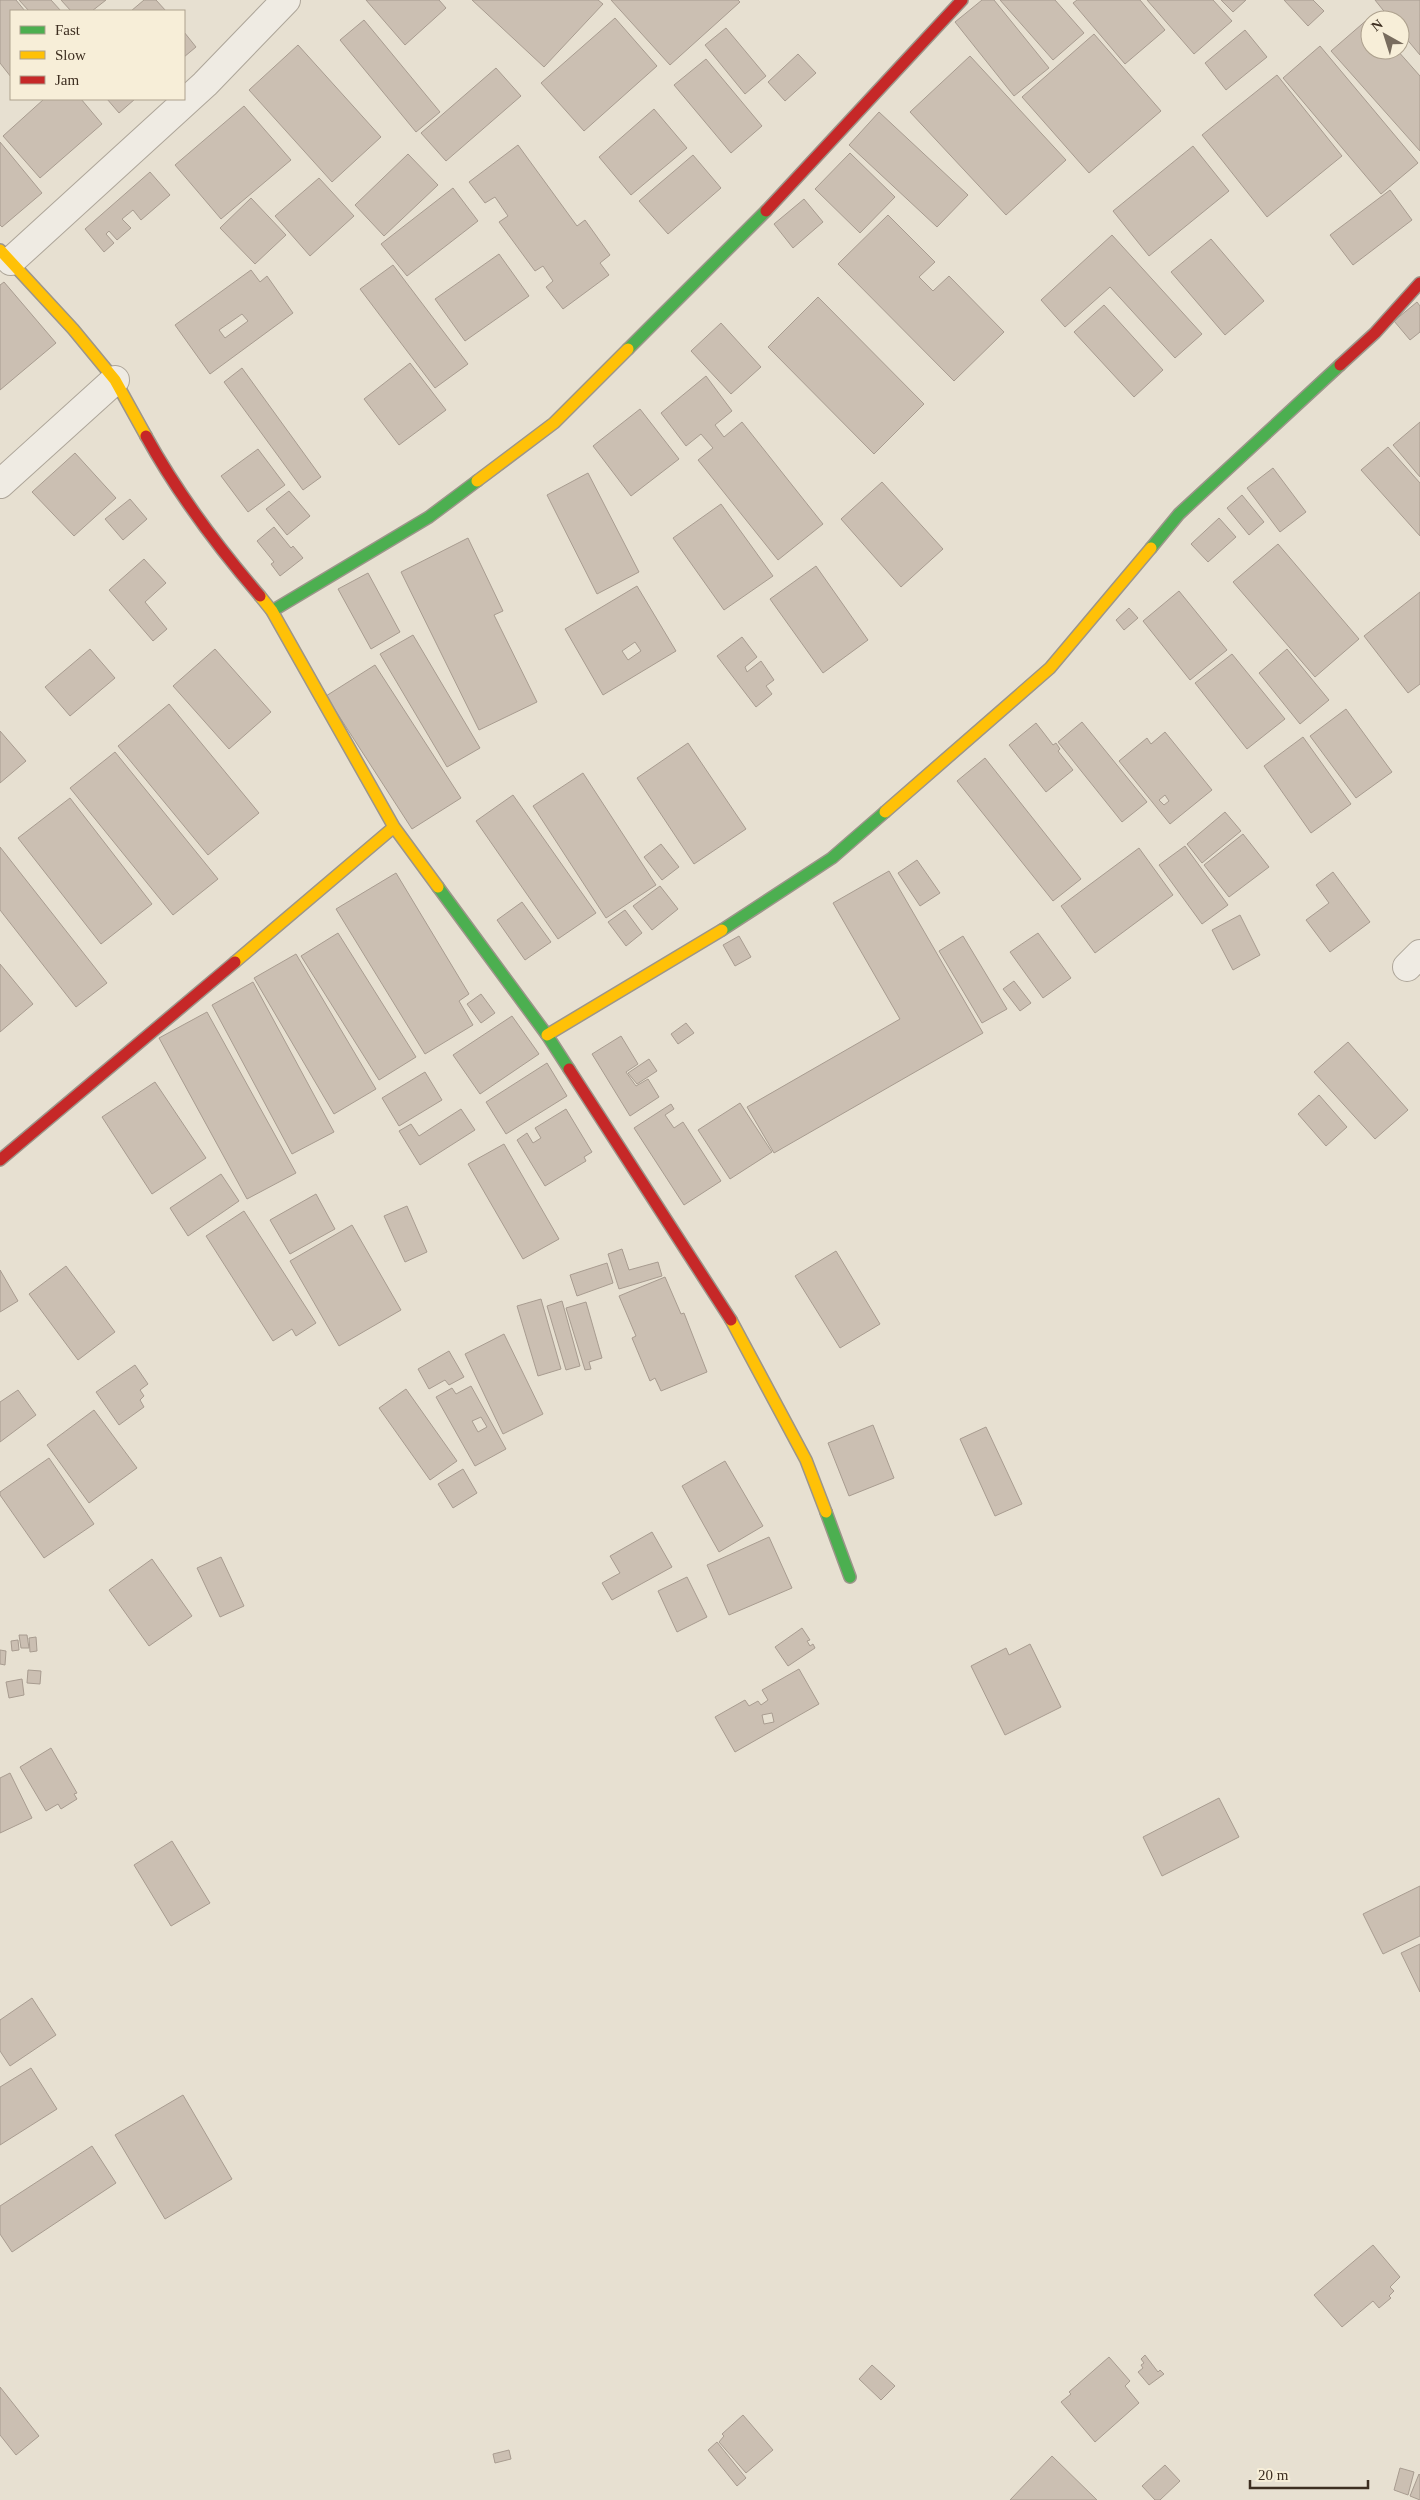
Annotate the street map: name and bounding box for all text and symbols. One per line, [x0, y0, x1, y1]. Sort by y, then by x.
legend [10, 10, 185, 100]
north arrow [1360, 10, 1410, 60]
text: N [1368, 16, 1386, 34]
text: Fast [55, 22, 81, 38]
text: Slow [55, 47, 86, 63]
text: Jam [55, 72, 79, 88]
scale bar [1250, 2458, 1368, 2490]
text: 20 m [1258, 2467, 1289, 2483]

